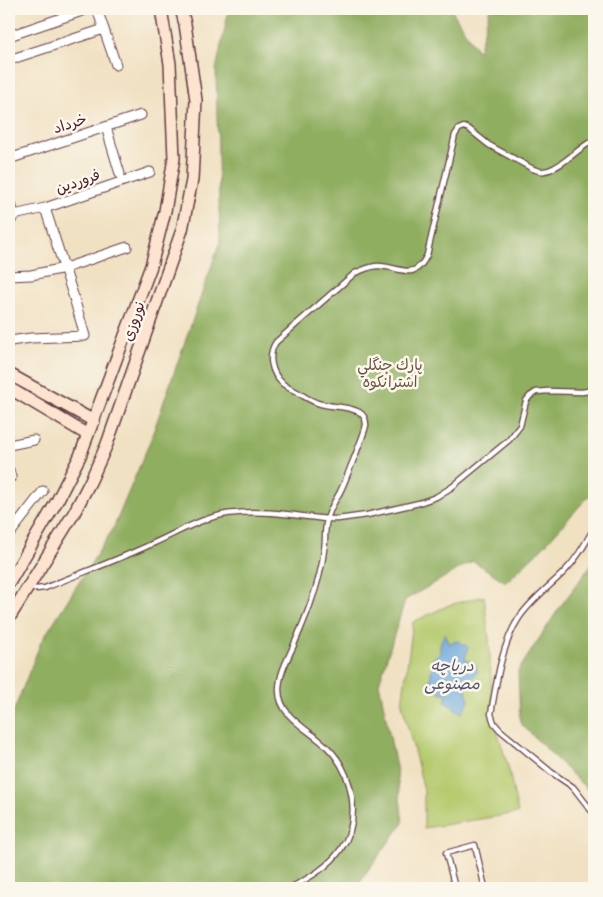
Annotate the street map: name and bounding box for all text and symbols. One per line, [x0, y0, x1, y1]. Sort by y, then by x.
street label: خرداد [51, 110, 89, 138]
street label: فروردین [53, 166, 103, 198]
street label: نوروزی [118, 298, 150, 344]
park label: پارك جنگلي اشترانكوه [357, 356, 423, 392]
water label: دریاچه مصنوعی [424, 656, 480, 694]

